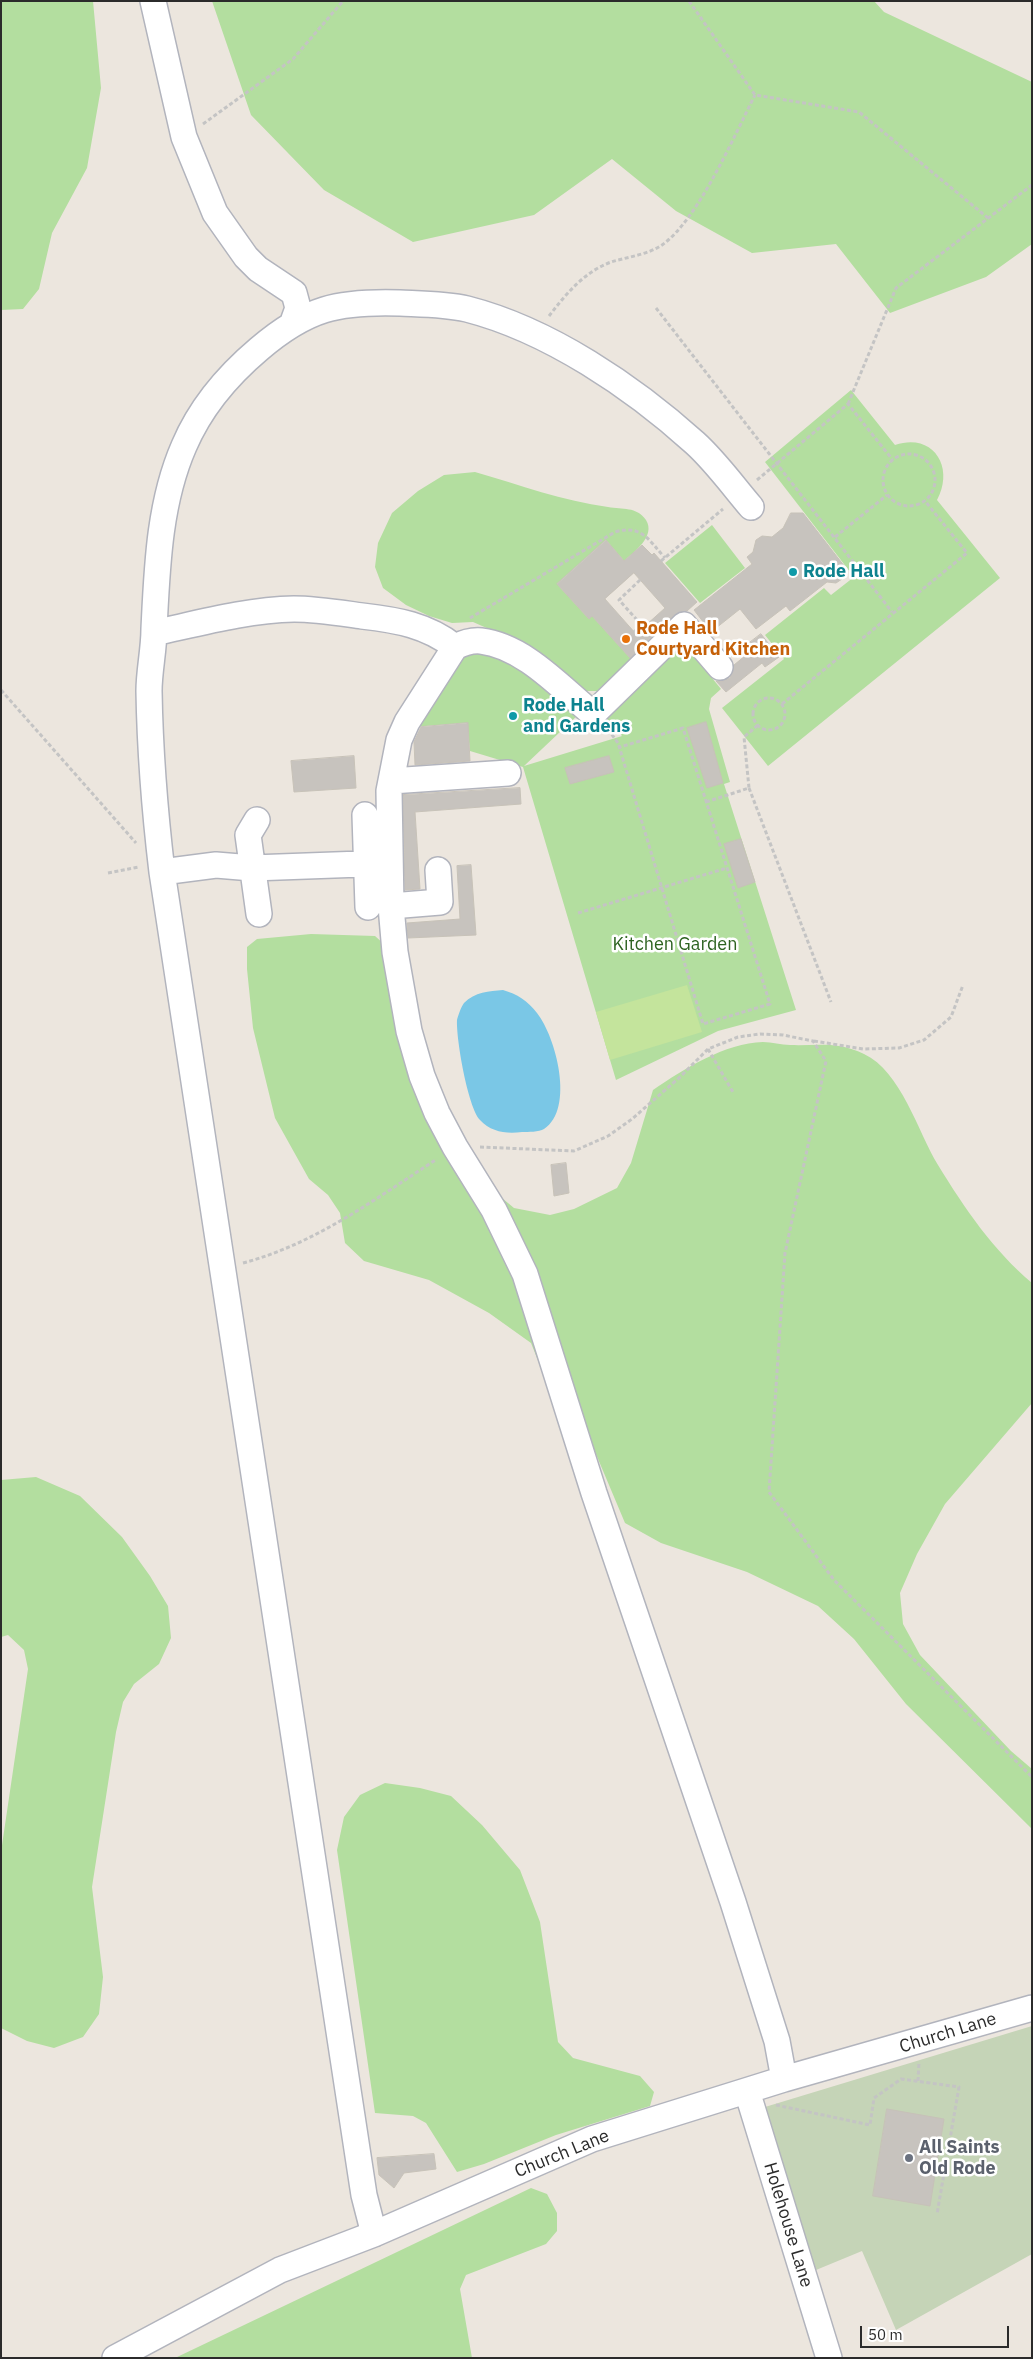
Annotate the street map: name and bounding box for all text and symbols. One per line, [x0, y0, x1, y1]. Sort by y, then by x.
place label: Rode Hall [803, 561, 884, 583]
marker: Rode Hall [787, 566, 799, 578]
place label: Rode Hall Courtyard Kitchen [636, 618, 790, 660]
marker: Rode Hall Courtyard Kitchen [620, 633, 632, 645]
place label: Rode Hall and Gardens [523, 695, 630, 738]
marker: Rode Hall and Gardens [507, 710, 519, 722]
park label: Kitchen Garden [613, 934, 737, 956]
street label: Church Lane [897, 2008, 999, 2058]
street label: Church Lane [511, 2125, 613, 2183]
place label: All Saints Old Rode [919, 2137, 1000, 2180]
marker: All Saints Old Rode [903, 2152, 915, 2164]
street label: Holehouse Lane [759, 2160, 817, 2290]
scale bar [863, 2316, 1012, 2348]
text: 50 m [868, 2325, 903, 2344]

